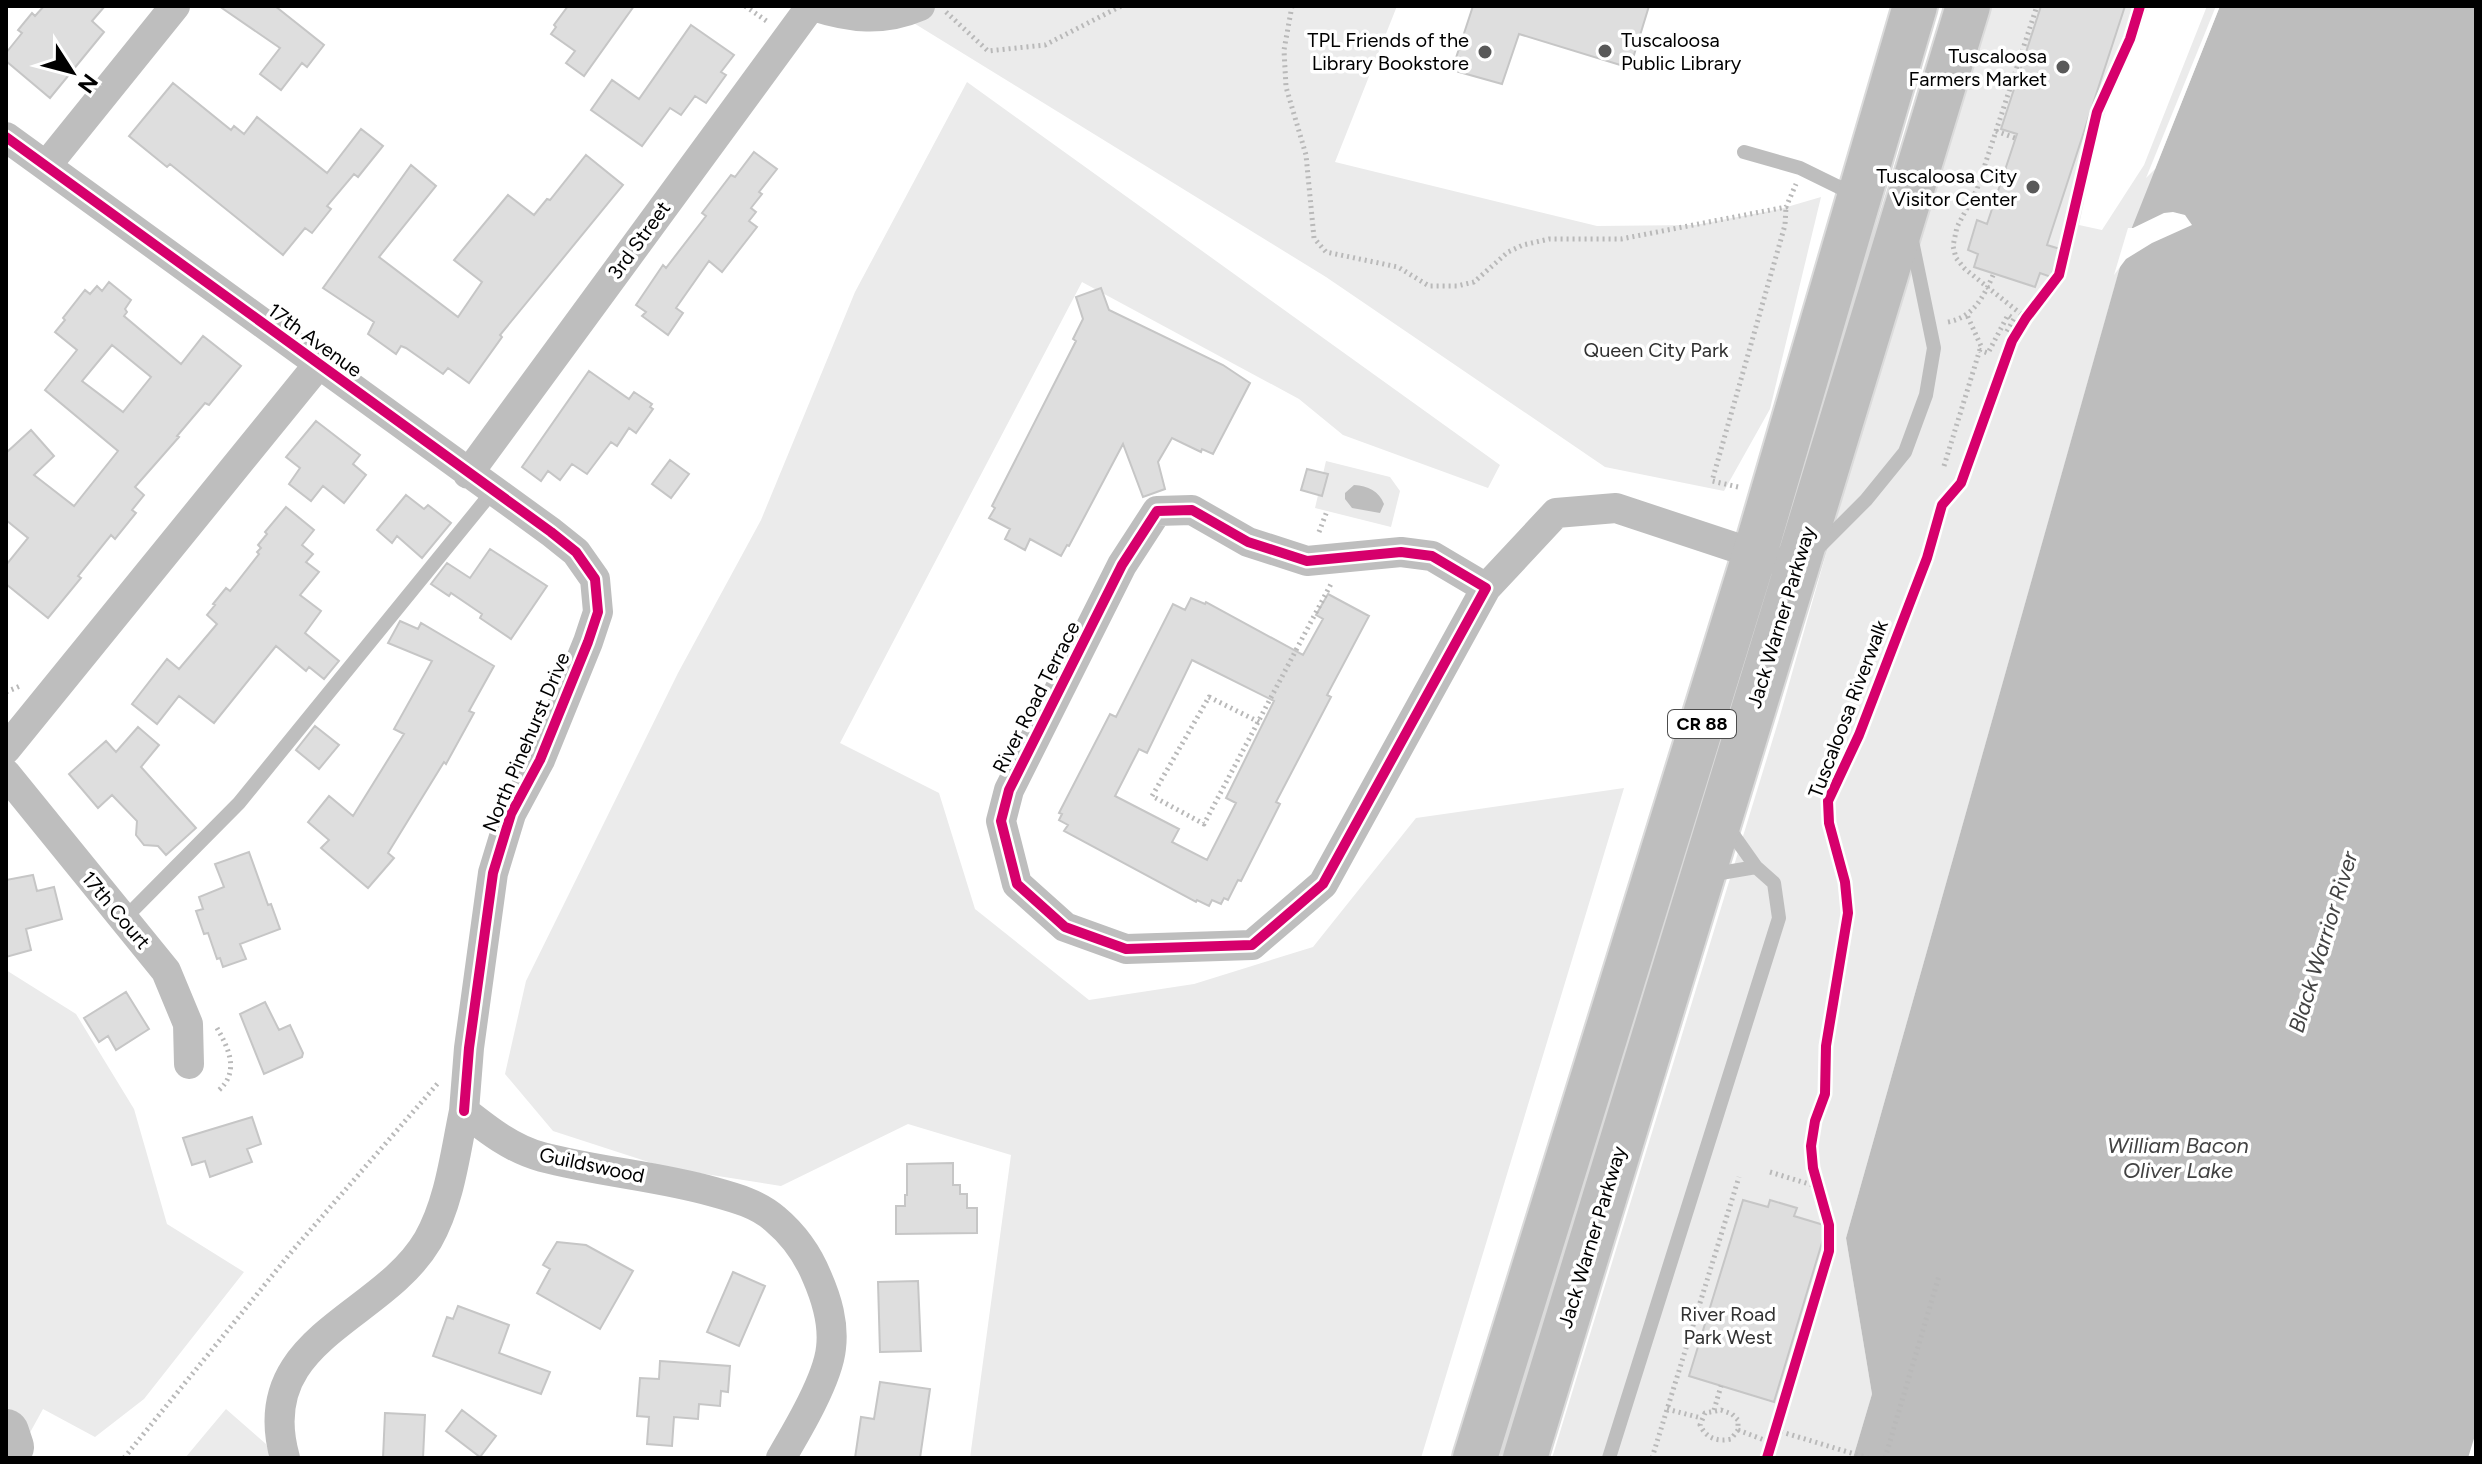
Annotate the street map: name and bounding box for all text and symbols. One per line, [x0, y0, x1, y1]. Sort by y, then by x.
place label: TPL Friends of the Library Bookstore [1307, 28, 1469, 75]
place label: Tuscaloosa Public Library [1621, 28, 1742, 75]
north arrow [32, 32, 112, 112]
marker: Tuscaloosa Public Library [1596, 42, 1614, 60]
marker: TPL Friends of the Library Bookstore [1476, 43, 1494, 61]
place label: Tuscaloosa Farmers Market [1908, 44, 2047, 91]
marker: Tuscaloosa Farmers Market [2054, 58, 2072, 76]
text: N [72, 69, 104, 98]
place label: Tuscaloosa City Visitor Center [1876, 164, 2017, 211]
marker: Tuscaloosa City Visitor Center [2024, 178, 2042, 196]
street label: 3rd Street [603, 196, 675, 284]
street label: 17th Avenue [263, 298, 367, 382]
park label: Queen City Park [1584, 338, 1729, 362]
street label: Jack Warner Parkway [1742, 523, 1820, 711]
street label: Tuscaloosa Riverwalk [1803, 616, 1893, 801]
street label: River Road Terrace [987, 617, 1085, 777]
street label: North Pinehurst Drive [477, 648, 575, 835]
road number: CR 88 [1668, 710, 1736, 738]
water label: Black Warrior River [2283, 847, 2364, 1036]
street label: 17th Court [77, 866, 155, 954]
water label: William Bacon Oliver Lake [2107, 1132, 2249, 1184]
street label: Guildswood [537, 1142, 647, 1188]
street label: Jack Warner Parkway [1553, 1143, 1631, 1331]
park label: River Road Park West [1680, 1302, 1776, 1349]

